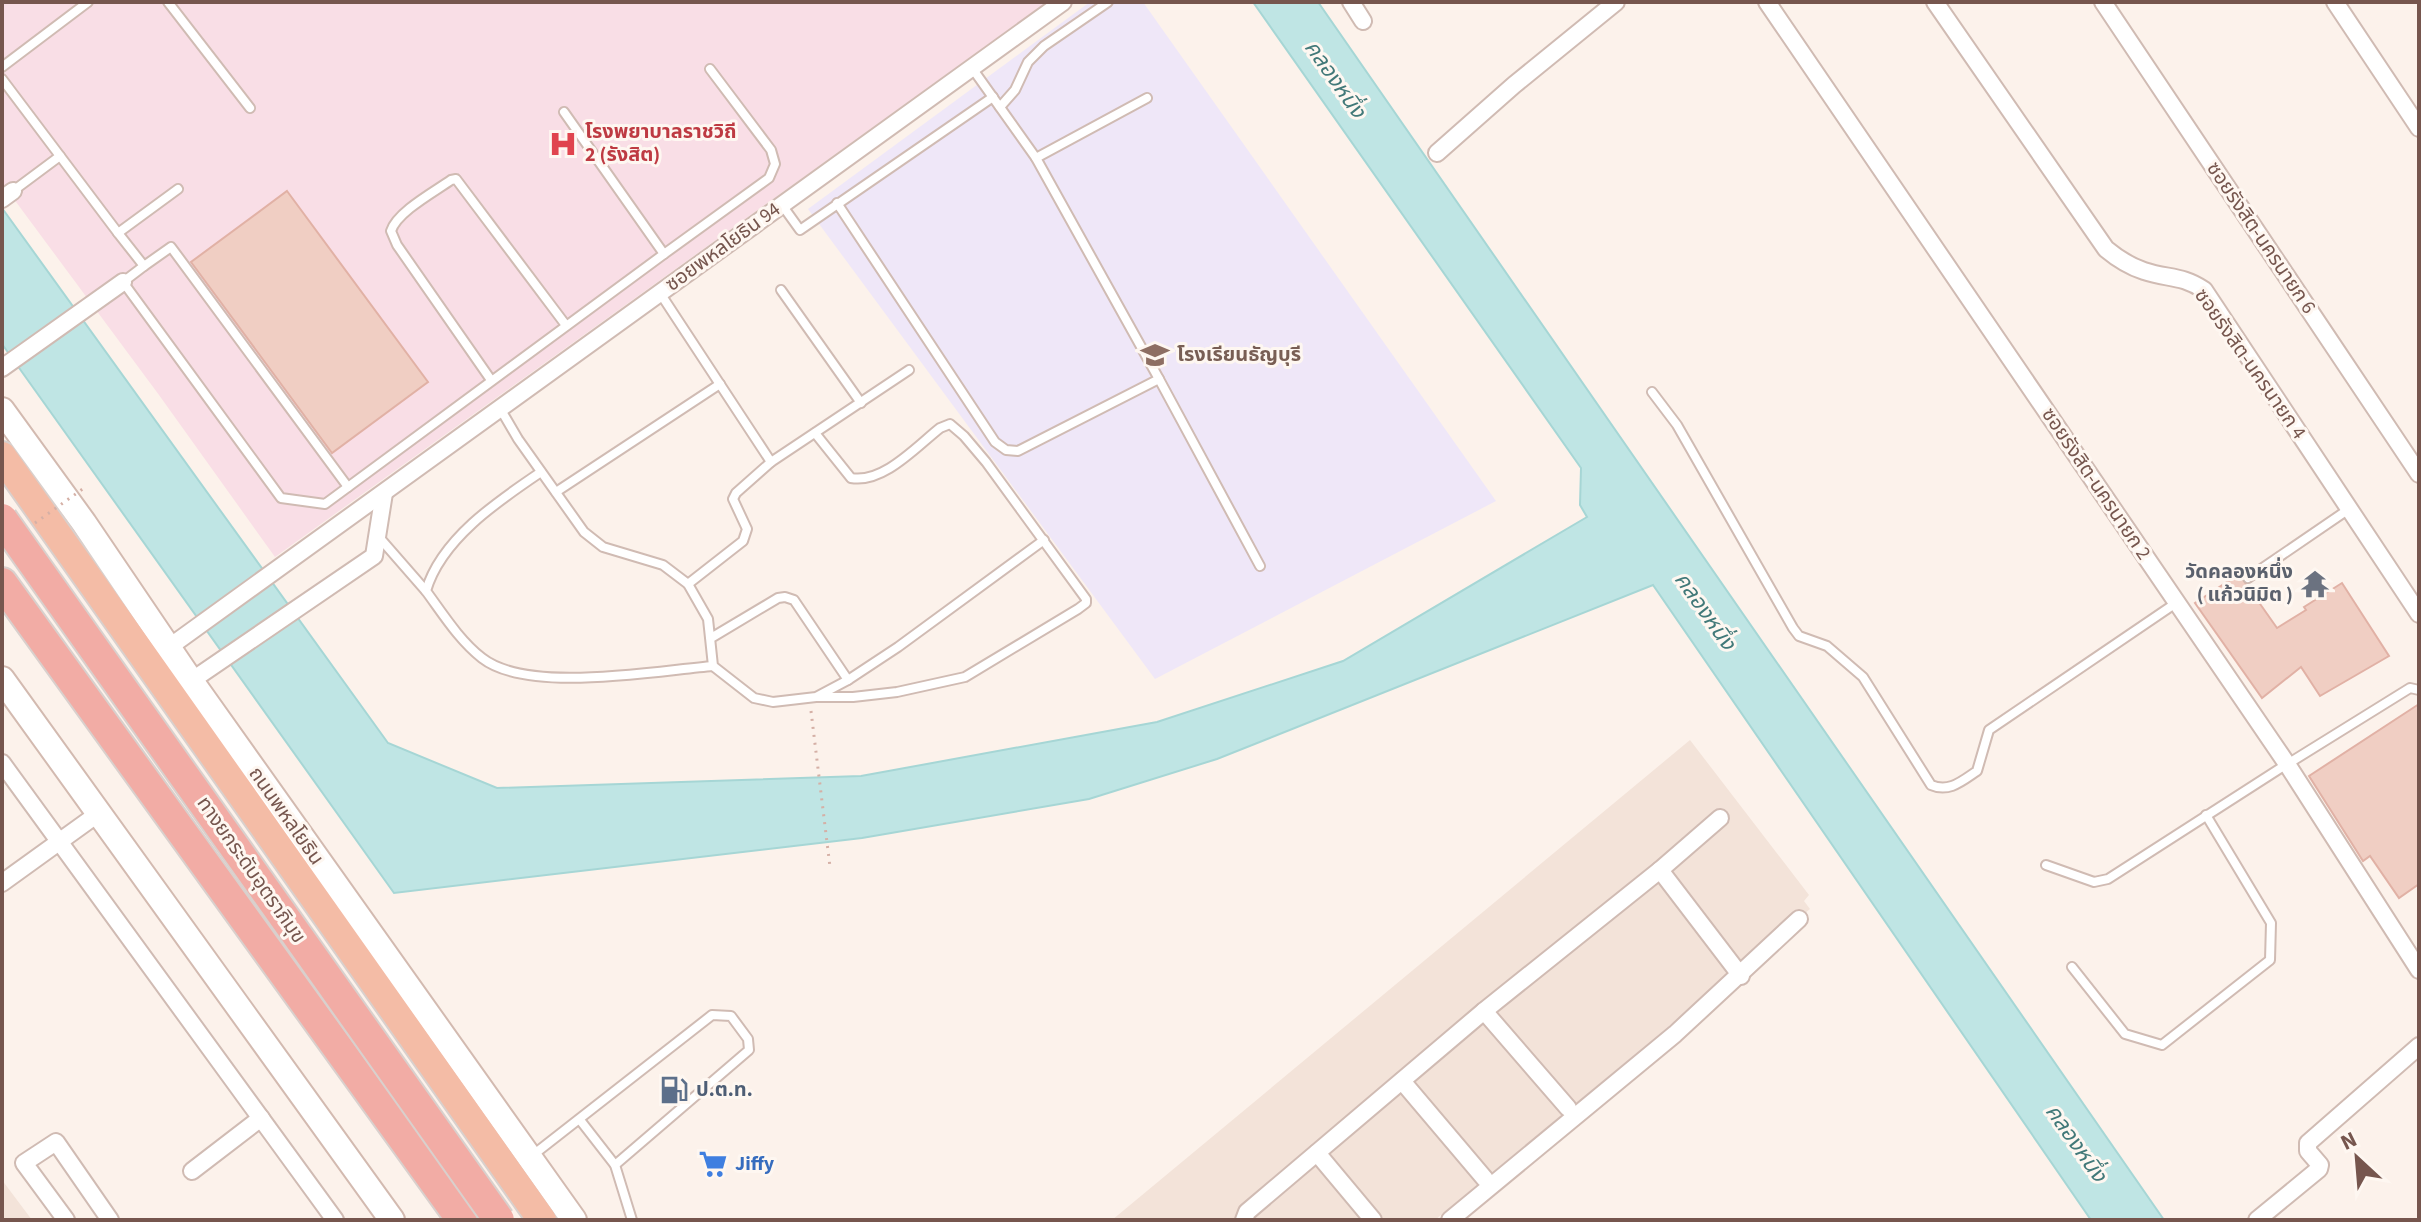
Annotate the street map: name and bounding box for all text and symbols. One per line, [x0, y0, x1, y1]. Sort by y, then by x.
water label: คลองหนึ่ง [1296, 33, 1374, 125]
place label: โรงพยาบาลราชวิถี 2 (รังสิต) [585, 118, 737, 169]
hospital icon: โรงพยาบาลราชวิถี 2 (รังสิต) [548, 129, 578, 159]
street label: ซอยรังสิต-นครนายก 6 [2200, 156, 2322, 320]
street label: ซอยพหลโยธิน 94 [660, 196, 786, 298]
street label: ซอยรังสิต-นครนายก 4 [2188, 283, 2313, 445]
school or university icon: โรงเรียนธัญบุรี [1140, 340, 1170, 370]
place label: โรงเรียนธัญบุรี [1177, 341, 1301, 369]
street label: ซอยรังสิต-นครนายก 2 [2035, 402, 2157, 566]
place label: วัดคลองหนึ่ง ( แก้วนิมิต ) [2185, 557, 2293, 609]
water label: คลองหนึ่ง [1666, 565, 1744, 657]
temple icon: วัดคลองหนึ่ง ( แก้วนิมิต ) [2300, 569, 2330, 599]
street label: ถนนพหลโยธิน [242, 761, 330, 871]
street label: ทางยกระดับอุตราภิมุข [190, 791, 312, 949]
fuel station icon: ป.ต.ท. [659, 1075, 689, 1105]
place label: ป.ต.ท. [696, 1076, 753, 1104]
water label: คลองหนึ่ง [2037, 1097, 2115, 1189]
north arrow [2317, 1118, 2397, 1198]
text: N [2335, 1123, 2362, 1159]
supermarket icon: Jiffy [698, 1149, 728, 1179]
place label: Jiffy [735, 1150, 775, 1178]

